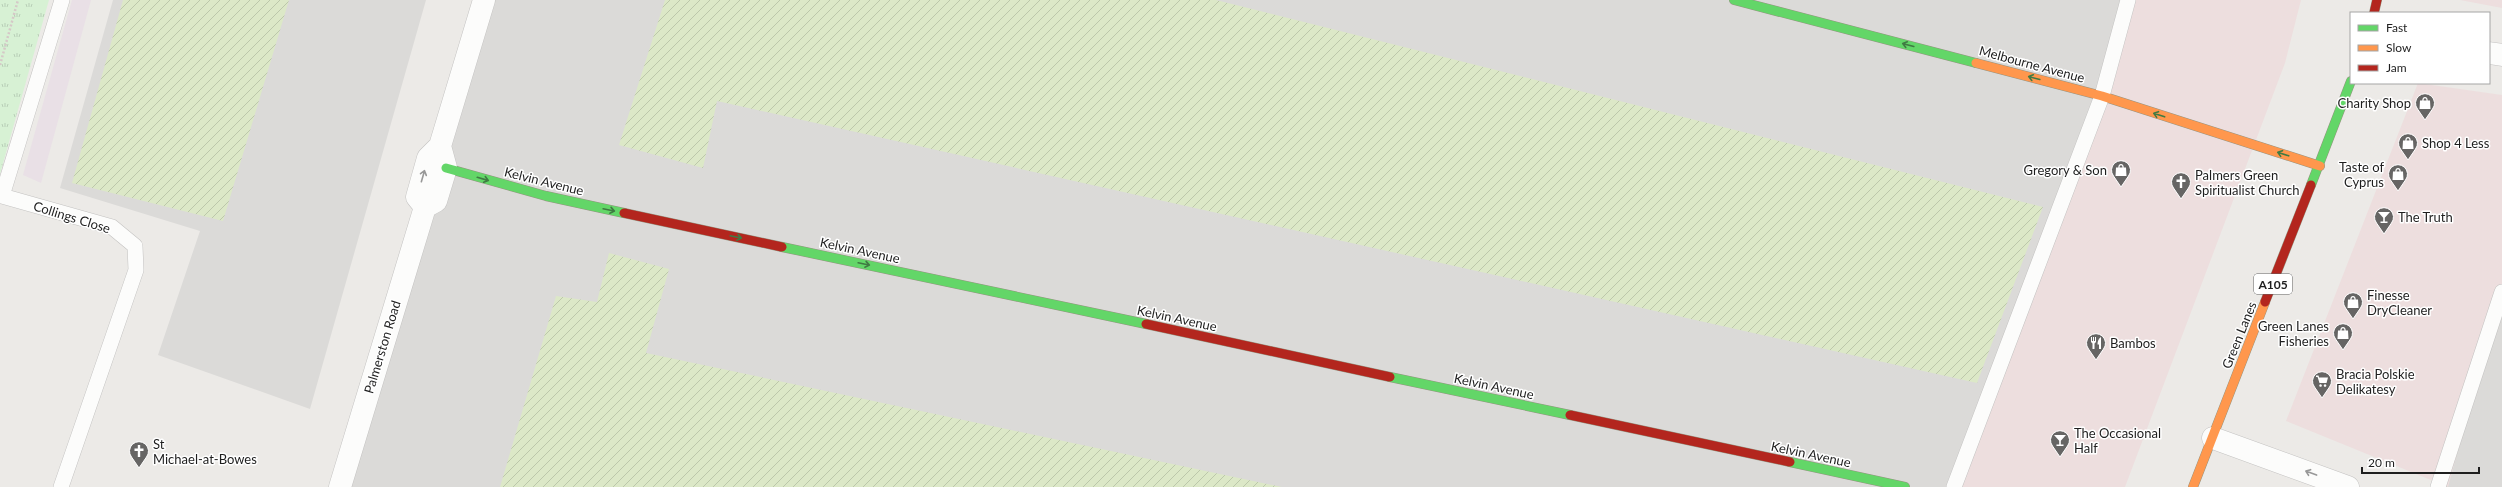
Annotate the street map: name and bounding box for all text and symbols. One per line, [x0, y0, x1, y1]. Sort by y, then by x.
legend [2350, 12, 2490, 84]
text: Fast [2386, 20, 2408, 35]
text: Slow [2386, 40, 2412, 55]
one-way arrow [1902, 41, 1915, 49]
street label: Melbourne Avenue [1978, 42, 2087, 86]
text: Jam [2386, 60, 2407, 75]
one-way arrow [2028, 74, 2041, 82]
shop icon: Charity Shop [2414, 92, 2436, 120]
place label: Charity Shop [2338, 95, 2411, 111]
one-way arrow [2153, 110, 2165, 118]
shop icon: Shop 4 Less [2397, 132, 2419, 160]
place label: Shop 4 Less [2422, 135, 2490, 151]
one-way arrow [2277, 150, 2289, 158]
shop icon: Gregory & Son [2110, 159, 2132, 187]
place label: Taste of Cyprus [2339, 159, 2384, 190]
place label: Gregory & Son [2024, 162, 2107, 178]
street label: Kelvin Avenue [503, 163, 585, 199]
shop icon: Taste of Cyprus [2387, 163, 2409, 191]
place label: Palmers Green Spiritualist Church [2195, 167, 2299, 198]
one-way arrow [420, 169, 427, 182]
church icon: Palmers Green Spiritualist Church [2170, 171, 2192, 199]
one-way arrow [476, 176, 489, 183]
street label: Collings Close [32, 198, 113, 236]
bar icon: The Truth [2373, 206, 2395, 234]
one-way arrow [602, 207, 615, 215]
place label: The Truth [2398, 209, 2453, 225]
one-way arrow [730, 234, 743, 242]
street label: Kelvin Avenue [819, 234, 901, 266]
one-way arrow [857, 261, 870, 269]
road number: A105 [2254, 274, 2292, 294]
place label: Finesse DryCleaner [2367, 287, 2432, 318]
shop icon: Finesse DryCleaner [2342, 291, 2364, 319]
street label: Palmerston Road [360, 299, 404, 395]
street label: Green Lanes [2218, 299, 2260, 371]
street label: Kelvin Avenue [1136, 302, 1218, 334]
place label: Green Lanes Fisheries [2258, 318, 2329, 349]
shop icon: Green Lanes Fisheries [2332, 322, 2354, 350]
restaurant icon: Bambos [2085, 332, 2107, 360]
place label: Bambos [2110, 335, 2156, 351]
place label: Bracia Polskie Delikatesy [2336, 366, 2415, 397]
street label: Kelvin Avenue [1453, 370, 1535, 402]
supermarket icon: Bracia Polskie Delikatesy [2311, 370, 2333, 398]
place label: The Occasional Half [2074, 425, 2161, 456]
bar icon: The Occasional Half [2049, 429, 2071, 457]
place label: St Michael-at-Bowes [153, 436, 257, 467]
street label: Kelvin Avenue [1770, 438, 1852, 470]
church icon: St Michael-at-Bowes [128, 440, 150, 468]
scale bar [2362, 449, 2479, 475]
text: 20 m [2368, 455, 2395, 470]
one-way arrow [2306, 469, 2318, 477]

